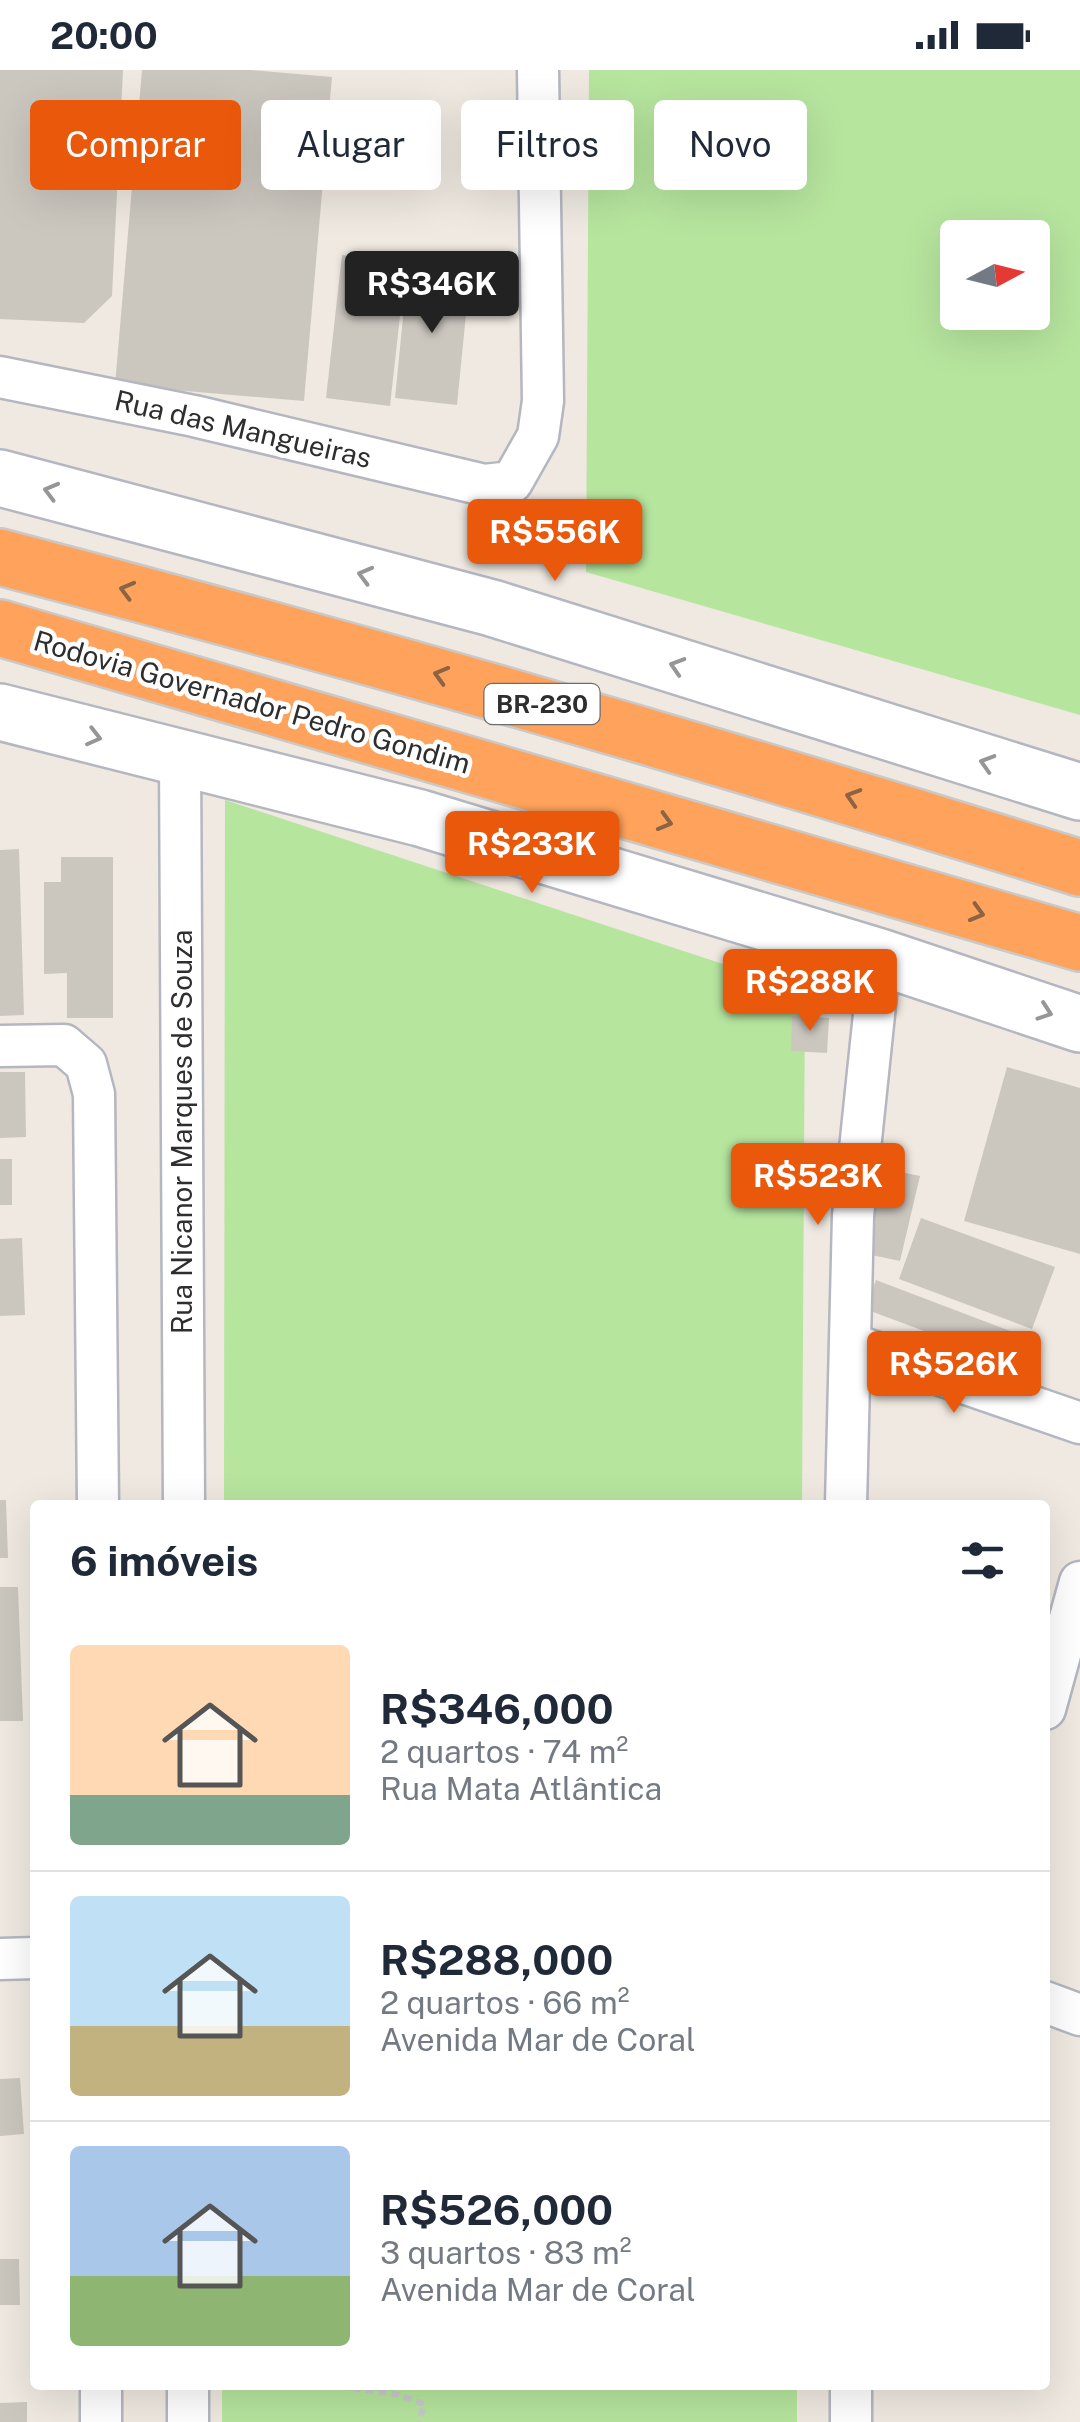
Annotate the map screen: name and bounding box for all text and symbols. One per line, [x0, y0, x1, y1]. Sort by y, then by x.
text: 20:00 [50, 13, 158, 58]
chip: Comprar [30, 100, 241, 190]
chip: Alugar [261, 100, 441, 190]
chip: Filtros [461, 100, 634, 190]
chip: Novo [654, 100, 807, 190]
north arrow [940, 220, 1050, 330]
map controls [940, 220, 1050, 330]
pin: R$346K [351, 251, 513, 336]
text: R$346K [367, 265, 497, 302]
street label: Rua das Mangueiras [112, 383, 375, 474]
one-way arrow [43, 482, 60, 503]
pin: R$556K [474, 499, 636, 584]
text: R$556K [489, 513, 621, 550]
one-way arrow [357, 565, 374, 586]
one-way arrow [119, 581, 136, 602]
street label: Rodovia Governador Pedro Gondim [30, 623, 474, 780]
one-way arrow [669, 657, 686, 678]
one-way arrow [433, 666, 450, 687]
road number: BR-230 [484, 684, 600, 724]
one-way arrow [85, 725, 103, 746]
one-way arrow [979, 754, 996, 775]
one-way arrow [846, 788, 863, 809]
one-way arrow [656, 810, 673, 831]
pin: R$233K [451, 811, 613, 896]
text: R$233K [467, 825, 597, 862]
one-way arrow [968, 901, 985, 922]
street label: Rua Nicanor Marques de Souza [165, 930, 198, 1334]
pin: R$288K [729, 949, 891, 1034]
text: R$288K [745, 963, 875, 1000]
one-way arrow [1035, 1001, 1052, 1021]
pin: R$523K [737, 1143, 899, 1228]
text: R$523K [753, 1157, 883, 1194]
pin: R$526K [873, 1331, 1035, 1416]
text: R$526K [889, 1345, 1019, 1382]
icon: filters [955, 1533, 1010, 1588]
text: 6 imóveis [70, 1536, 258, 1585]
text: R$346,000 [380, 1684, 613, 1733]
icon: home [150, 1685, 270, 1805]
text: 2 quartos · 74 m² [380, 1733, 628, 1770]
text: Rua Mata Atlântica [380, 1770, 662, 1807]
text: R$288,000 [380, 1935, 613, 1984]
icon: home [150, 1936, 270, 2056]
text: 2 quartos · 66 m² [380, 1984, 629, 2021]
text: Avenida Mar de Coral [380, 2021, 696, 2058]
text: R$526,000 [380, 2185, 613, 2234]
icon: home [150, 2186, 270, 2306]
text: 3 quartos · 83 m² [380, 2234, 632, 2271]
text: Avenida Mar de Coral [380, 2271, 696, 2308]

